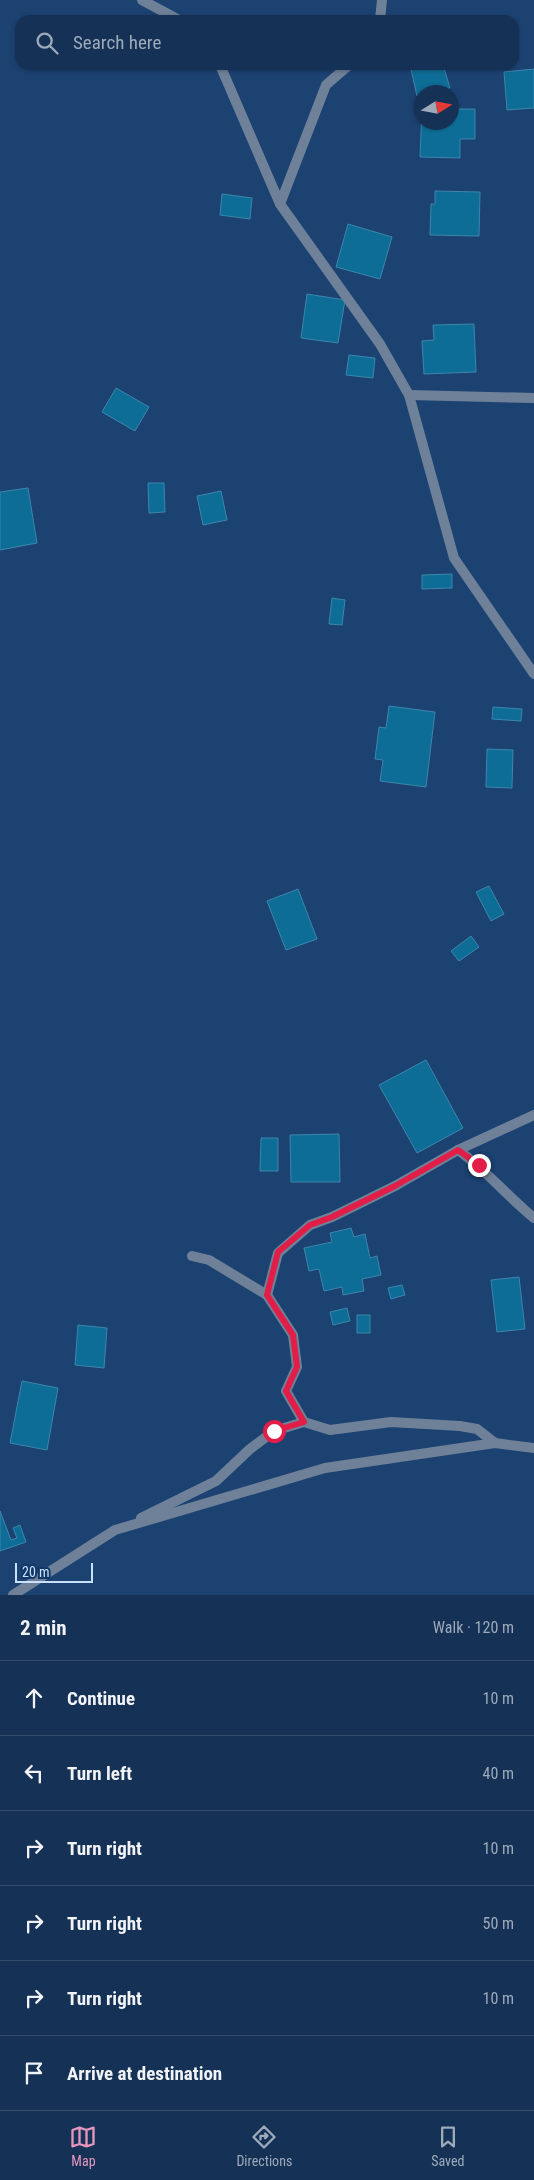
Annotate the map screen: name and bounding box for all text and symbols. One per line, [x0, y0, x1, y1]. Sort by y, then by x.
search box [15, 15, 519, 70]
icon: search [33, 29, 61, 57]
text: Search here [73, 31, 161, 54]
north arrow [414, 85, 459, 130]
route end [468, 1154, 491, 1177]
route start [263, 1420, 286, 1443]
scale bar [15, 1560, 92, 1583]
text: 20 m [22, 1564, 50, 1580]
text: 2 min [20, 1616, 67, 1640]
text: Walk · 120 m [433, 1618, 514, 1637]
icon: ahead [20, 1684, 48, 1712]
text: Continue [67, 1687, 135, 1710]
text: 10 m [482, 1689, 514, 1708]
icon: left [20, 1759, 48, 1787]
text: Turn left [67, 1762, 132, 1785]
text: 40 m [482, 1764, 514, 1783]
icon: right [20, 1834, 48, 1862]
text: Turn right [67, 1837, 142, 1860]
text: 10 m [482, 1839, 514, 1858]
icon: right [20, 1909, 48, 1937]
text: Turn right [67, 1912, 142, 1935]
text: 50 m [482, 1914, 514, 1933]
icon: right [20, 1984, 48, 2012]
text: Turn right [67, 1987, 142, 2010]
text: 10 m [482, 1989, 514, 2008]
icon: arrive [20, 2059, 48, 2087]
text: Arrive at destination [67, 2062, 222, 2085]
tab: Map [69, 2123, 97, 2169]
tab: Directions [236, 2123, 292, 2169]
tab: Saved [431, 2123, 465, 2169]

